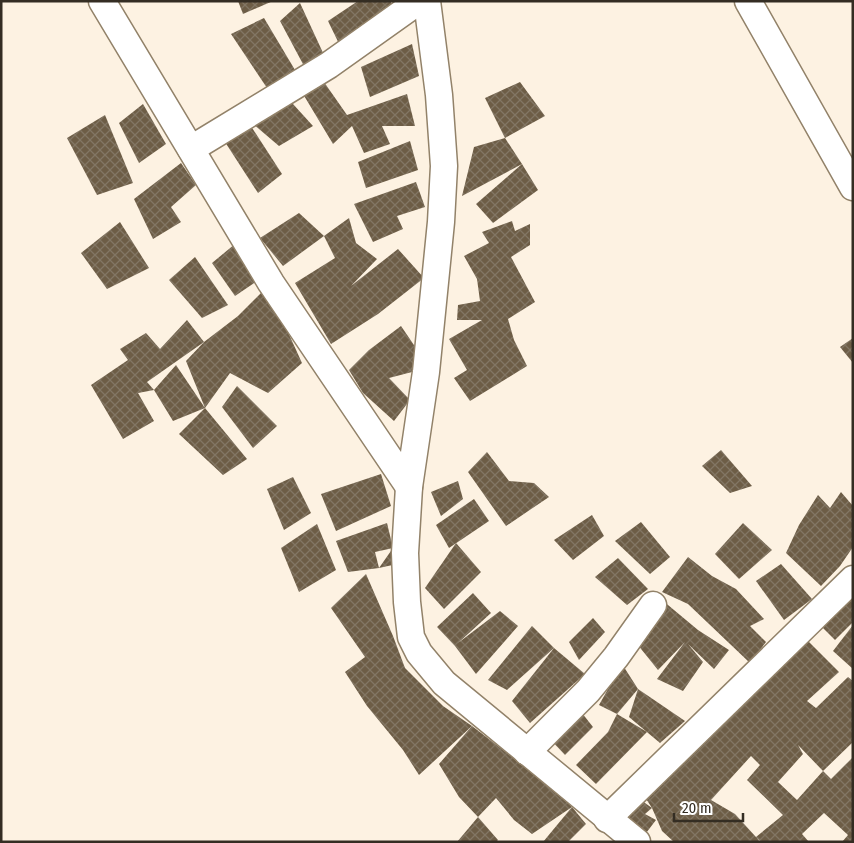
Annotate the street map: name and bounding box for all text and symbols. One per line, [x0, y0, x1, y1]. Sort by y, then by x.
scale bar [674, 790, 743, 822]
text: 20 m [682, 799, 712, 817]

